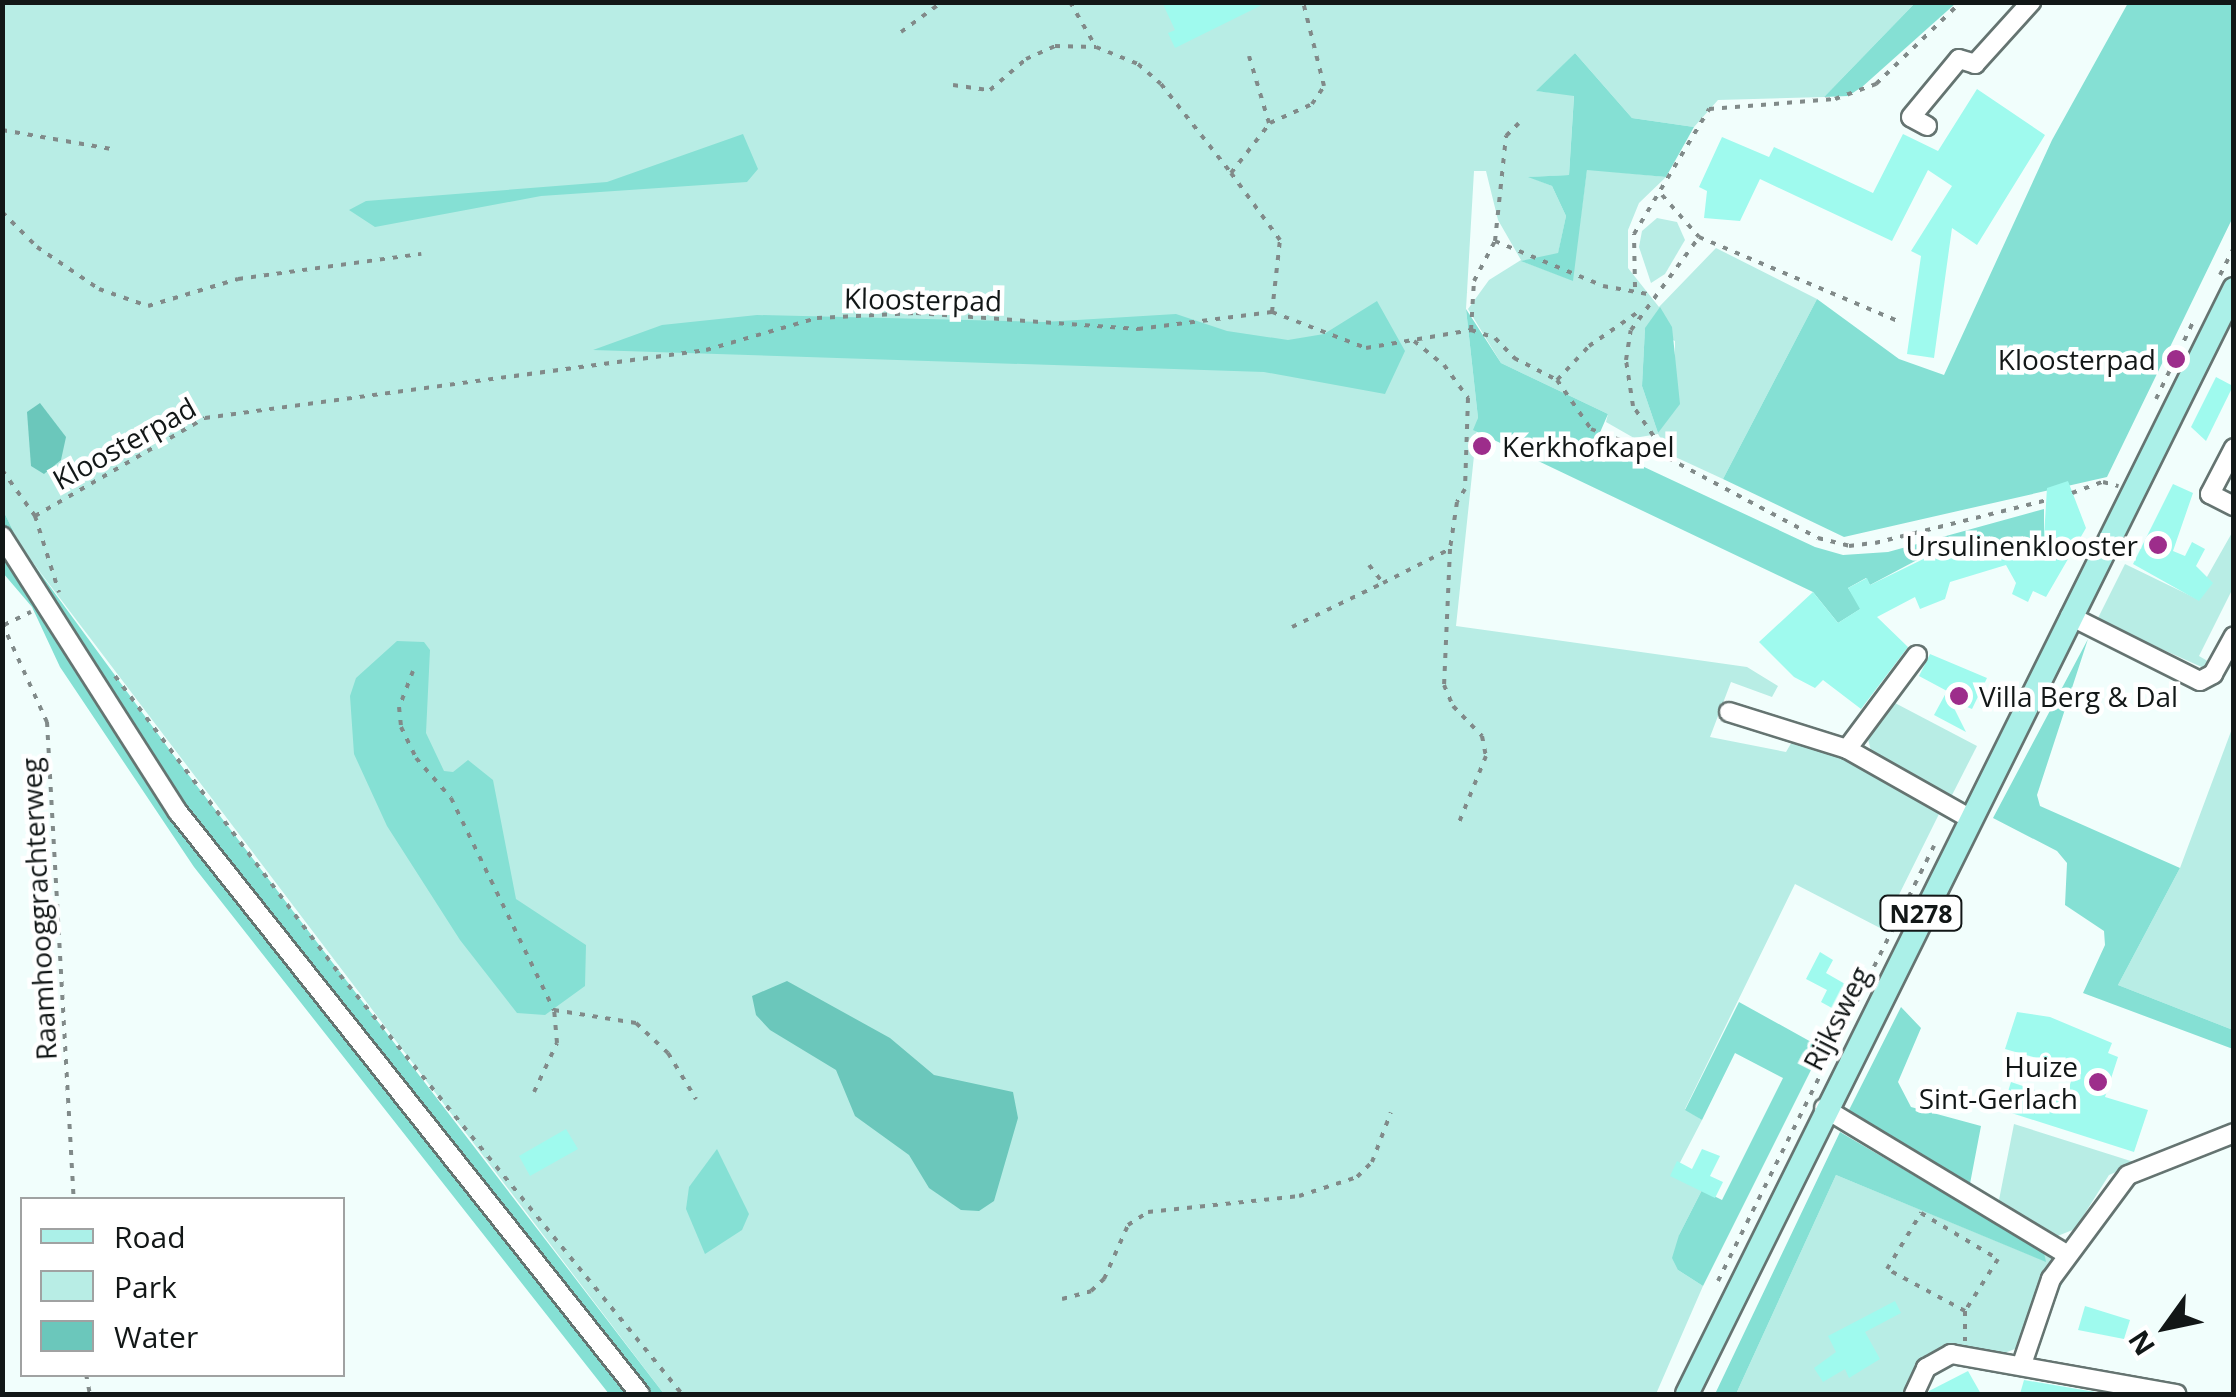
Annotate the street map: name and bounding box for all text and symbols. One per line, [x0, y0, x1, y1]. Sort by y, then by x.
street label: Kloosterpad [844, 281, 1002, 317]
place label: Kloosterpad [1998, 342, 2156, 376]
marker: Kloosterpad [2165, 348, 2187, 370]
street label: Kloosterpad [47, 390, 201, 496]
place label: Kerkhofkapel [1502, 429, 1675, 463]
marker: Kerkhofkapel [1471, 435, 1493, 457]
place label: Ursulinenklooster [1905, 528, 2138, 562]
marker: Ursulinenklooster [2147, 534, 2169, 556]
place label: Villa Berg & Dal [1979, 679, 2178, 713]
marker: Villa Berg & Dal [1948, 685, 1970, 707]
street label: Raamhooggrachterweg [13, 757, 63, 1061]
road number: N278 [1878, 893, 1964, 933]
street label: Rijksweg [1796, 960, 1876, 1076]
place label: Huize Sint-Gerlach [1919, 1049, 2078, 1115]
marker: Huize Sint-Gerlach [2087, 1071, 2109, 1093]
legend [20, 1197, 345, 1377]
text: Road [114, 1216, 186, 1257]
text: Park [114, 1266, 177, 1307]
north arrow [2116, 1277, 2216, 1377]
text: Water [114, 1316, 198, 1357]
text: N [2119, 1323, 2163, 1363]

